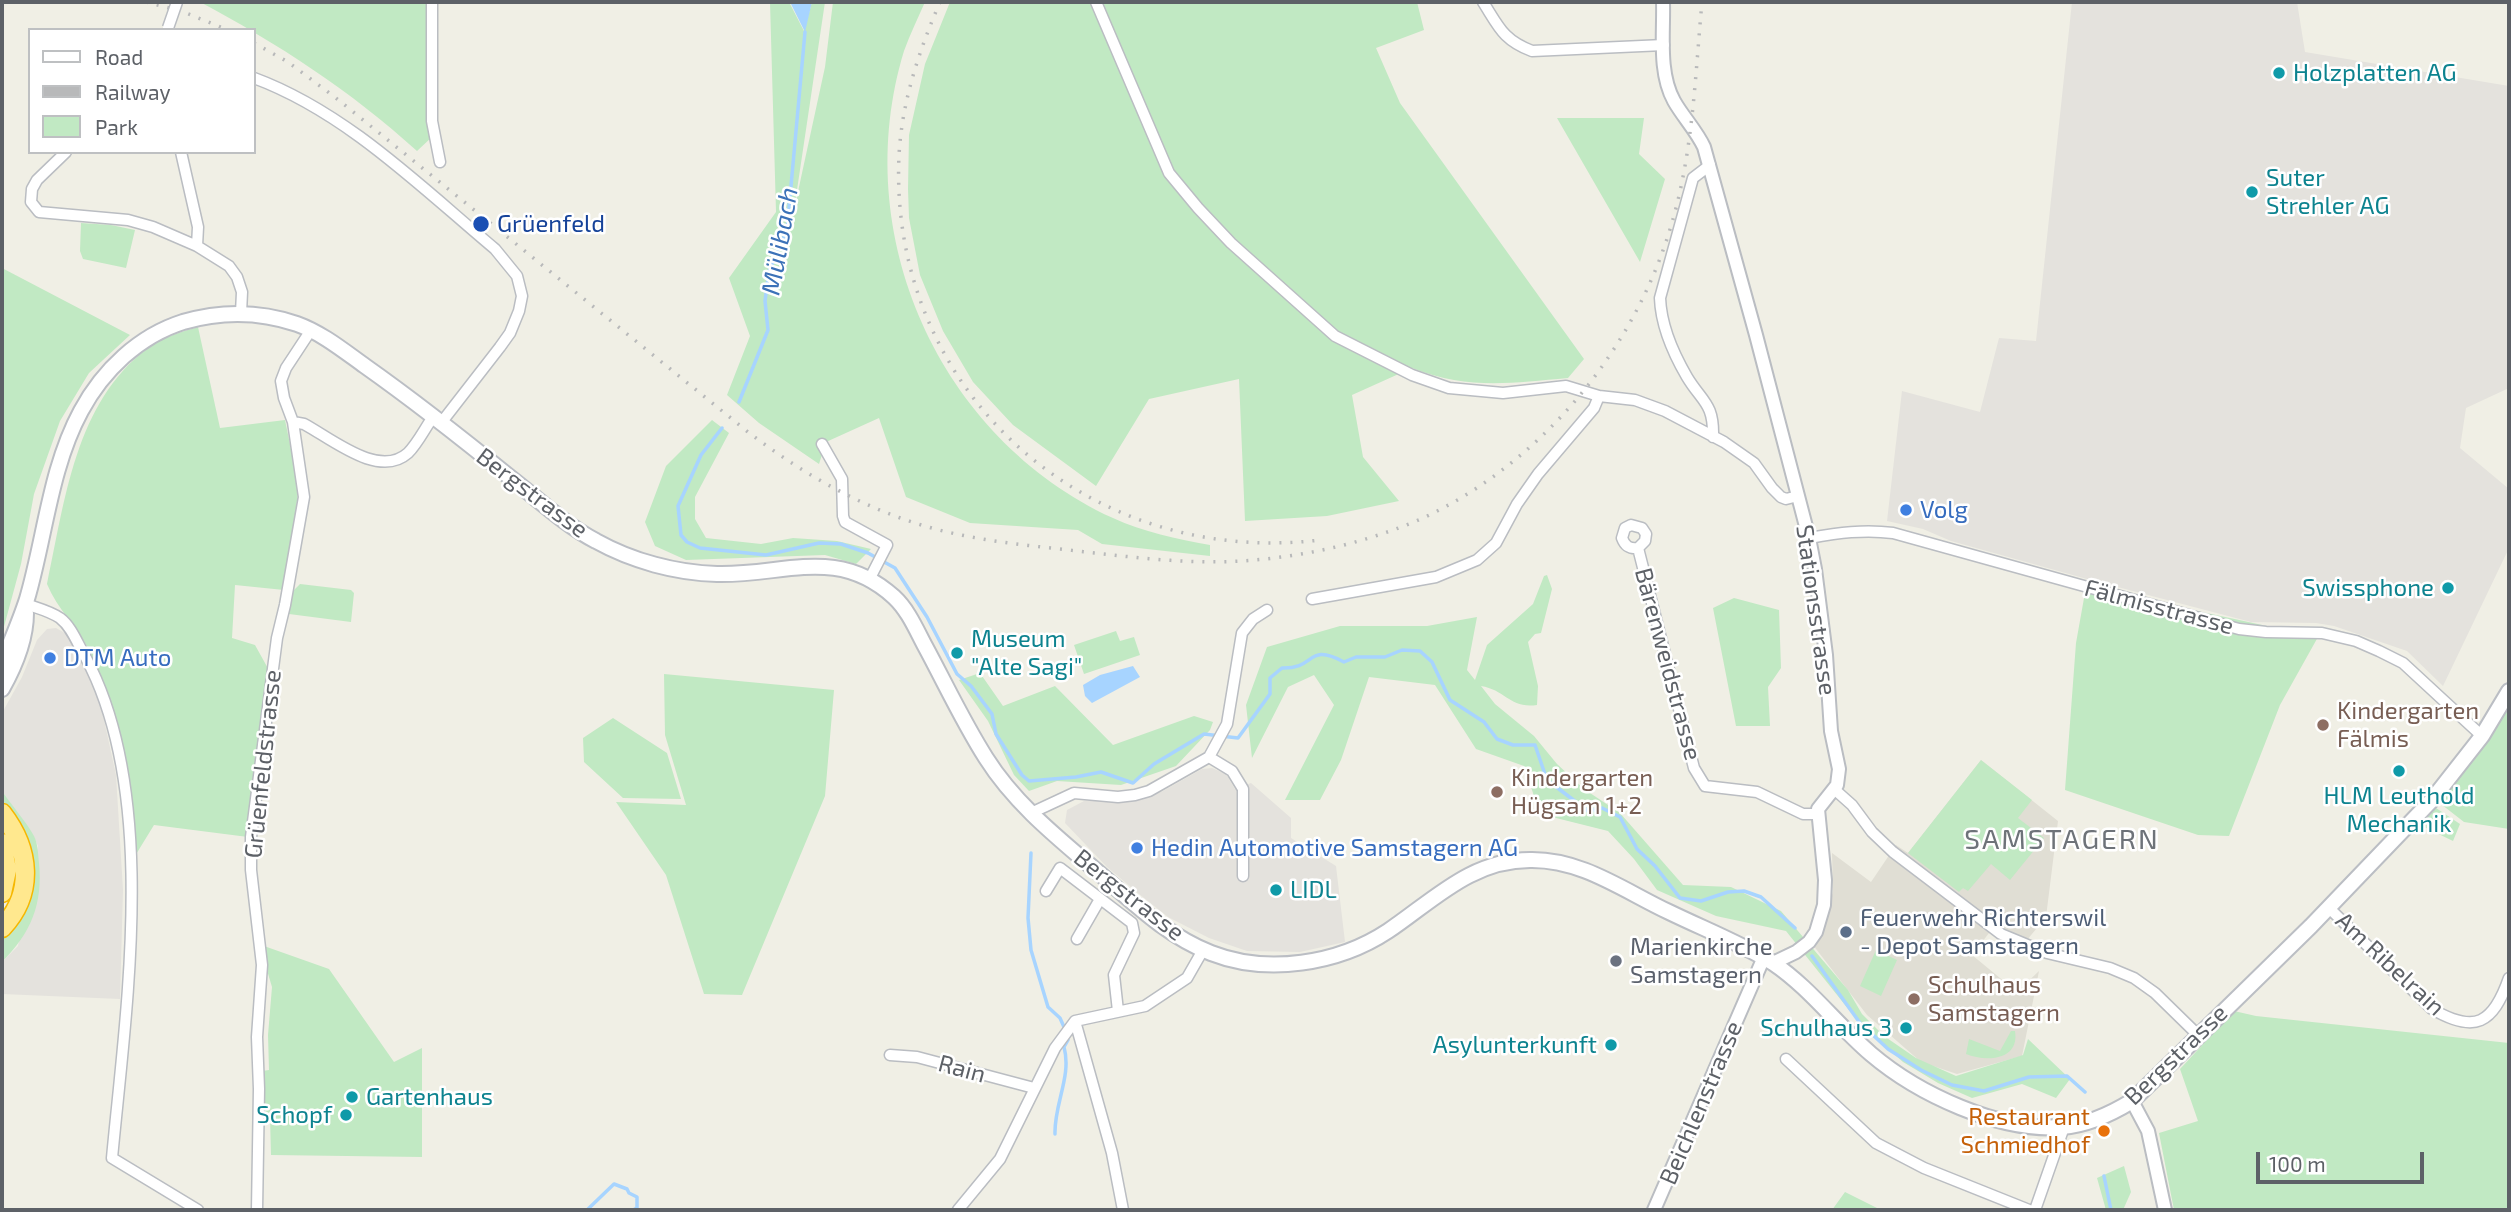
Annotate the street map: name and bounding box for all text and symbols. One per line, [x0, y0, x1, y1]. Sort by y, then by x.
legend [28, 28, 256, 154]
text: Road [95, 44, 143, 69]
place label: Holzplatten AG [2293, 59, 2457, 87]
marker: Holzplatten AG [2271, 65, 2287, 81]
text: Railway [95, 79, 171, 104]
text: Park [95, 114, 138, 139]
place label: Suter Strehler AG [2266, 164, 2390, 220]
marker: Suter Strehler AG [2244, 184, 2260, 200]
water label: Mülibach [755, 185, 805, 297]
place label: Grüenfeld [497, 210, 605, 238]
marker: Grüenfeld [471, 214, 491, 234]
street label: Bergstrasse [471, 442, 593, 544]
place label: Volg [1920, 496, 1968, 524]
marker: Volg [1898, 502, 1914, 518]
street label: Stationsstrasse [1790, 523, 1842, 697]
street label: Bärenweidstrasse [1628, 565, 1708, 763]
street label: Fälmisstrasse [2081, 573, 2237, 641]
place label: Swissphone [2302, 574, 2434, 602]
marker: Swissphone [2440, 580, 2456, 596]
place label: Museum "Alte Sagi" [971, 625, 1082, 681]
place label: DTM Auto [64, 644, 171, 672]
marker: Museum "Alte Sagi" [949, 645, 965, 661]
marker: DTM Auto [42, 650, 58, 666]
street label: Grüenfeldstrasse [239, 668, 287, 860]
place label: Kindergarten Fälmis [2337, 697, 2479, 753]
marker: Kindergarten Fälmis [2315, 717, 2331, 733]
marker: HLM Leuthold Mechanik [2391, 763, 2407, 779]
place label: Kindergarten Hügsam 1+2 [1511, 764, 1653, 820]
place label: HLM Leuthold Mechanik [2323, 782, 2475, 838]
marker: Kindergarten Hügsam 1+2 [1489, 784, 1505, 800]
district label: SAMSTAGERN [1965, 823, 2159, 857]
place label: Hedin Automotive Samstagern AG [1151, 834, 1518, 862]
marker: Hedin Automotive Samstagern AG [1129, 840, 1145, 856]
street label: Bergstrasse [1068, 843, 1190, 947]
place label: LIDL [1290, 876, 1337, 904]
marker: LIDL [1268, 882, 1284, 898]
place label: Feuerwehr Richterswil - Depot Samstagern [1860, 904, 2106, 960]
street label: Am Ribelrain [2330, 906, 2450, 1022]
marker: Feuerwehr Richterswil - Depot Samstagern [1838, 924, 1854, 940]
place label: Marienkirche Samstagern [1630, 933, 1773, 989]
marker: Marienkirche Samstagern [1608, 953, 1624, 969]
place label: Schulhaus Samstagern [1928, 971, 2060, 1027]
marker: Schulhaus Samstagern [1906, 991, 1922, 1007]
street label: Bergstrasse [2118, 999, 2234, 1111]
place label: Schulhaus 3 [1760, 1014, 1892, 1042]
street label: Beichlenstrasse [1654, 1017, 1748, 1189]
marker: Schulhaus 3 [1898, 1020, 1914, 1036]
place label: Asylunterkunft [1433, 1031, 1597, 1059]
marker: Asylunterkunft [1603, 1037, 1619, 1053]
street label: Rain [935, 1049, 989, 1089]
place label: Gartenhaus [366, 1083, 493, 1111]
marker: Gartenhaus [344, 1089, 360, 1105]
place label: Schopf [256, 1101, 332, 1129]
place label: Restaurant Schmiedhof [1961, 1103, 2090, 1159]
marker: Schopf [338, 1107, 354, 1123]
marker: Restaurant Schmiedhof [2096, 1123, 2112, 1139]
scale bar [2259, 1138, 2427, 1182]
text: 100 m [2269, 1151, 2326, 1176]

